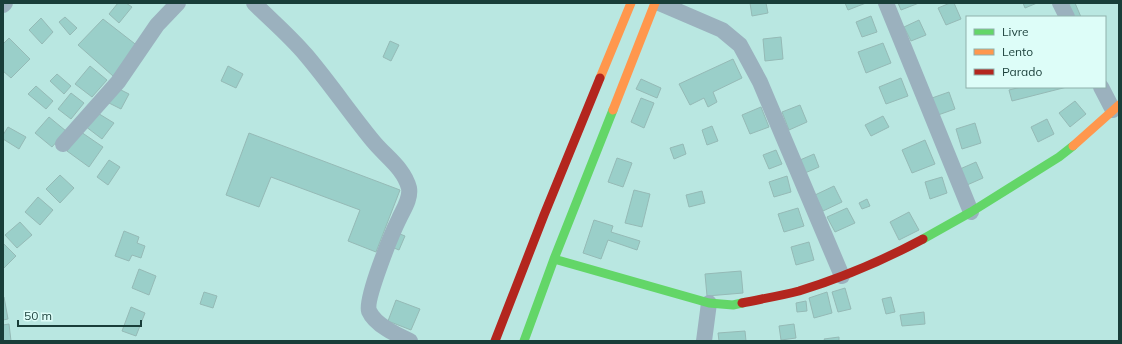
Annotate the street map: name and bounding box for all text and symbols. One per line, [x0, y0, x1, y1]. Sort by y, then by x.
legend [966, 16, 1106, 88]
text: Livre [1002, 24, 1029, 39]
text: Lento [1002, 44, 1033, 59]
text: Parado [1002, 64, 1042, 79]
scale bar [18, 302, 141, 328]
text: 50 m [24, 308, 52, 323]

